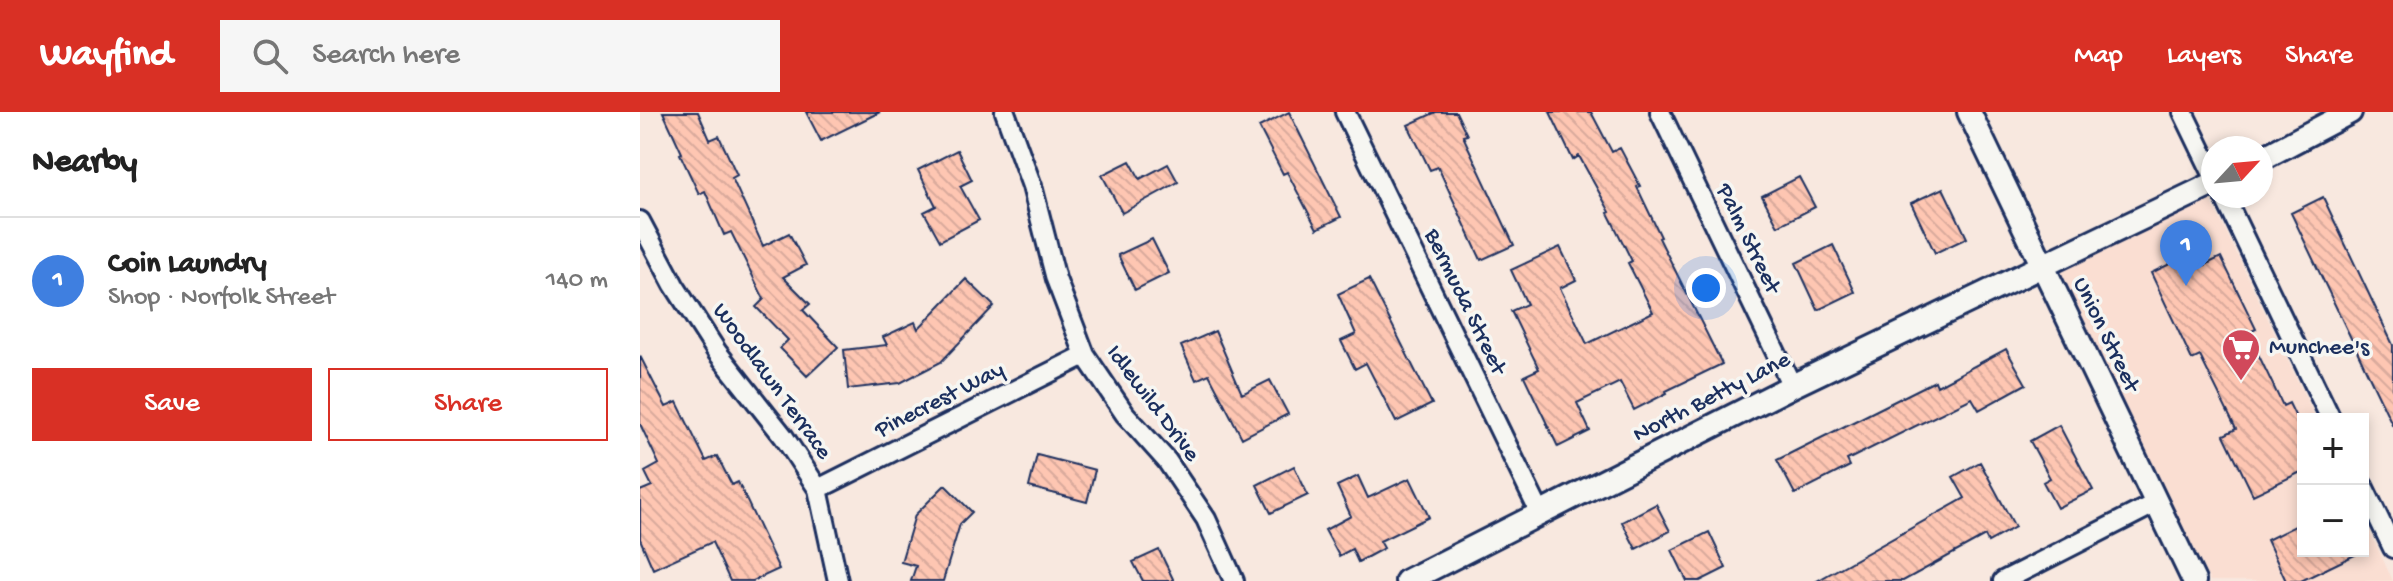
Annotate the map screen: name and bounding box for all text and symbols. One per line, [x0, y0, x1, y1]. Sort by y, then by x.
search box [220, 20, 780, 92]
text: Wayfind [40, 34, 172, 78]
icon: search [248, 34, 292, 78]
text: Search here [312, 39, 460, 74]
text: Map [2074, 40, 2123, 73]
text: Layers [2167, 40, 2241, 73]
text: Share [2285, 40, 2353, 73]
north arrow [2201, 136, 2273, 208]
text: Nearby [32, 144, 137, 184]
street label: Palm Street [1708, 178, 1787, 301]
pin: 1 [2160, 220, 2212, 286]
street label: Bermuda Street [1416, 224, 1513, 382]
text: Coin Laundry [108, 248, 267, 283]
text: 1 [53, 266, 63, 297]
text: 140 m [546, 266, 608, 297]
your location [1686, 268, 1726, 308]
street label: Union Street [2065, 273, 2146, 399]
text: Shop · Norfolk Street [108, 283, 335, 314]
street label: Woodlawn Terrace [705, 298, 838, 466]
supermarket icon: Munchee's [2220, 327, 2262, 382]
place label: Munchee's [2269, 334, 2370, 363]
street label: Idlewild Drive [1099, 340, 1206, 469]
street label: North Betty Lane [1629, 346, 1796, 450]
street label: Pinecrest Way [870, 356, 1010, 446]
button: Save [32, 368, 312, 441]
button: Share [328, 368, 608, 441]
map controls [2297, 413, 2369, 557]
button: + [2297, 413, 2369, 485]
button: − [2297, 485, 2369, 557]

